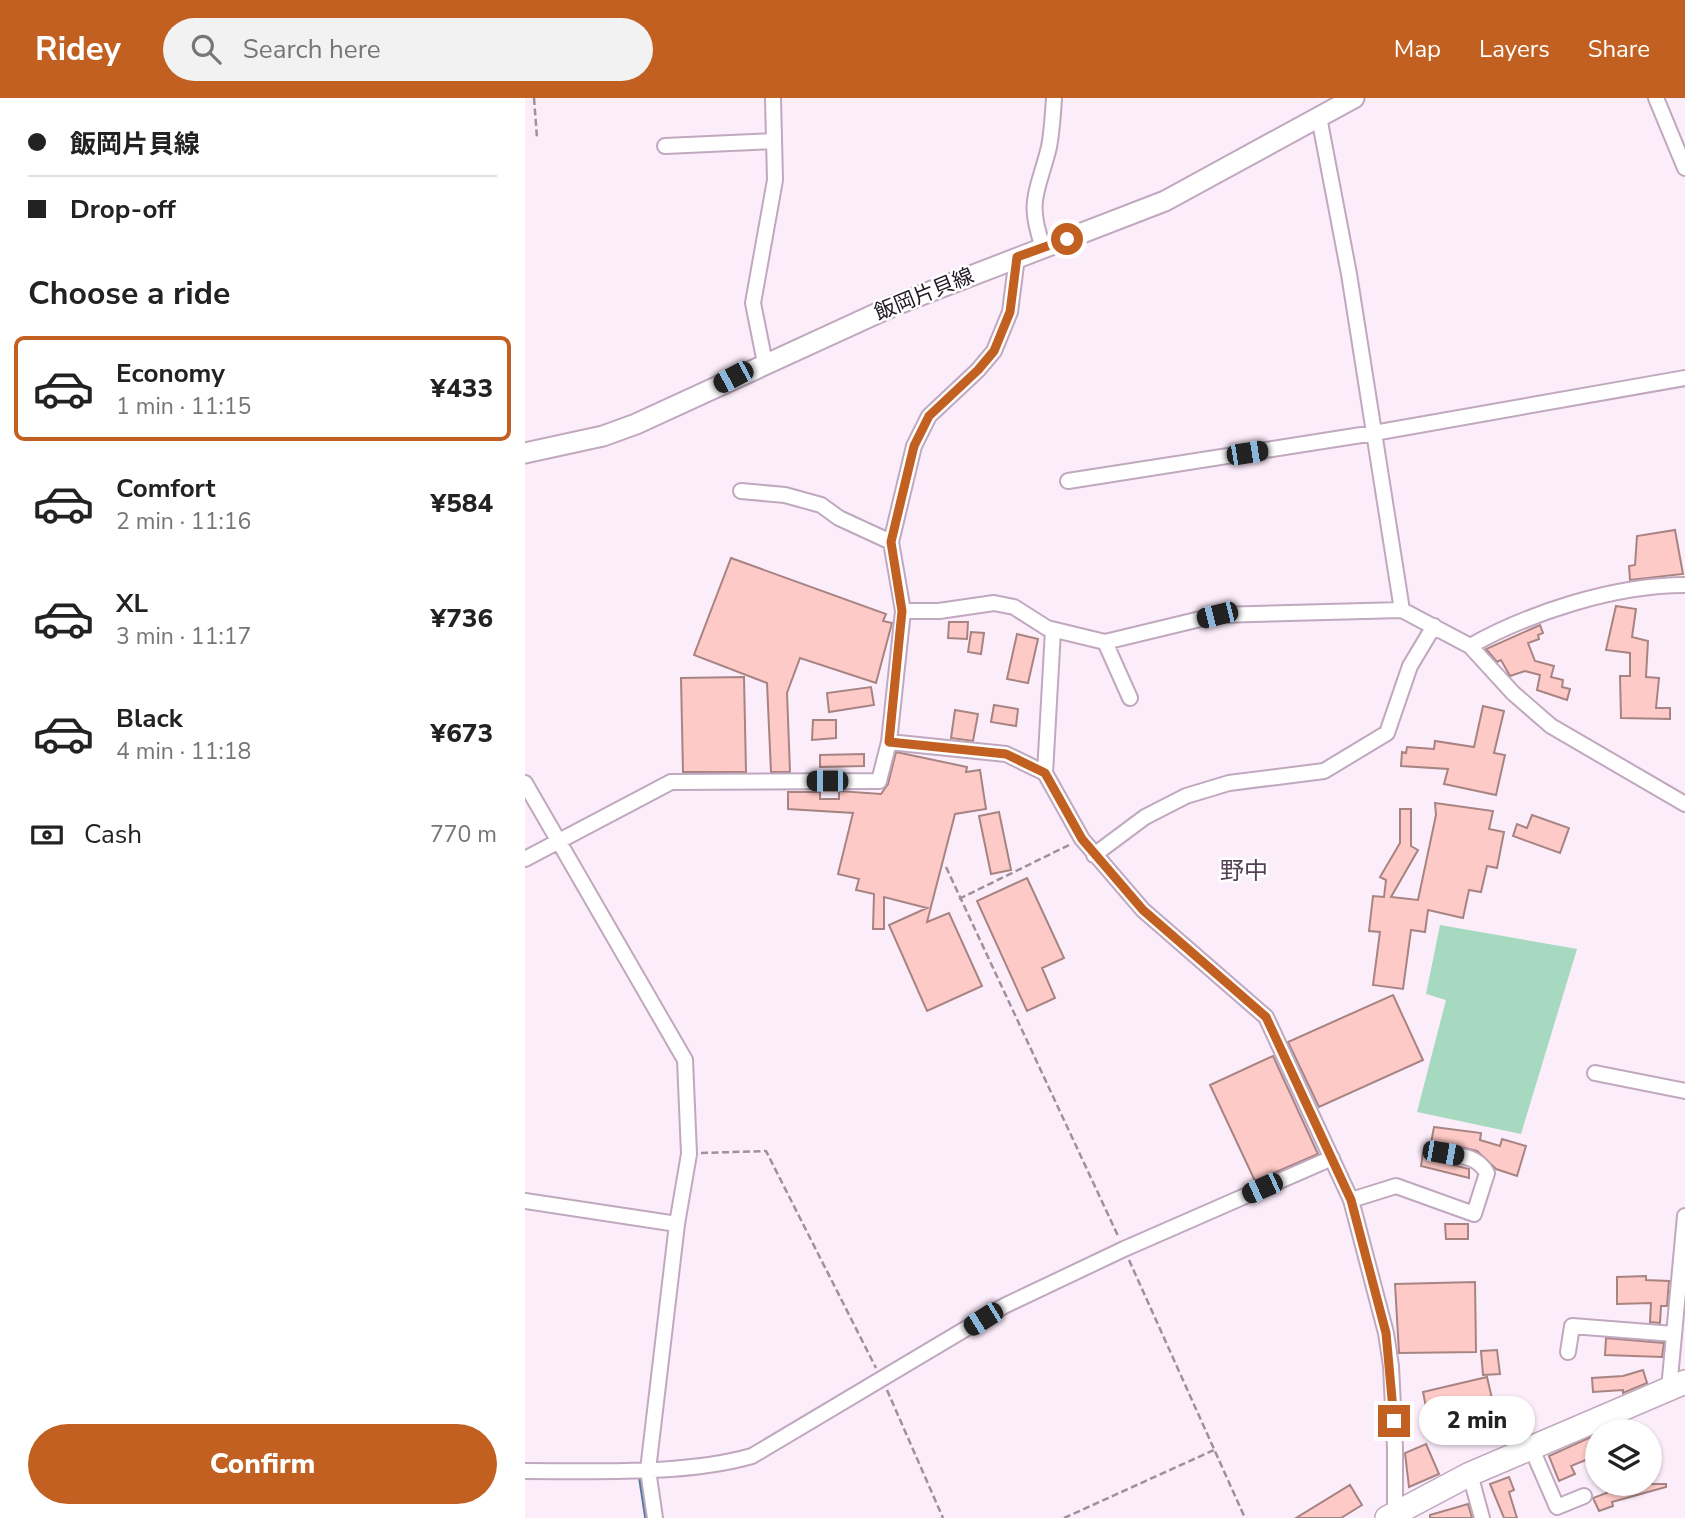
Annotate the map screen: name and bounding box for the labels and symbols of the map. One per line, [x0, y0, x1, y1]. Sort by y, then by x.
route start [1051, 223, 1083, 255]
street label: 飯岡片貝線 [870, 261, 978, 327]
car [710, 358, 757, 396]
car [1225, 439, 1270, 467]
car [1195, 600, 1240, 630]
car [807, 771, 849, 792]
district label: 野中 [1220, 855, 1268, 887]
car [1421, 1139, 1466, 1167]
car [1239, 1170, 1286, 1206]
car [960, 1299, 1007, 1339]
callout: 2 min [1419, 1396, 1534, 1446]
route end [1378, 1405, 1410, 1437]

